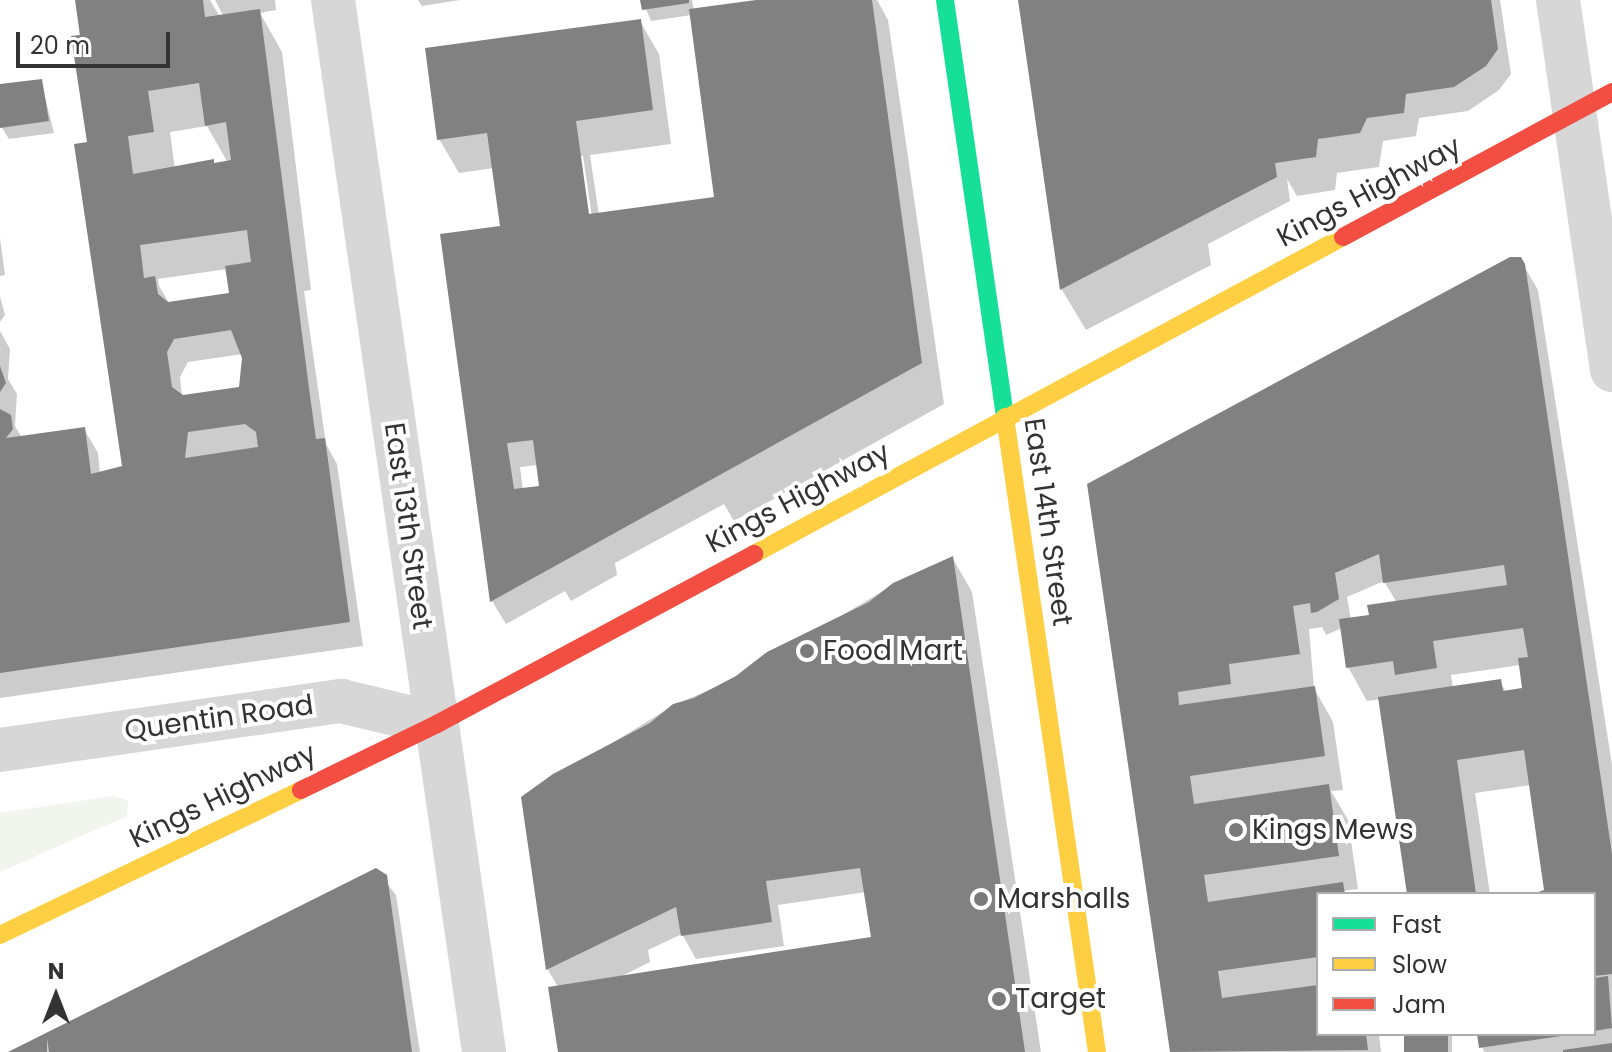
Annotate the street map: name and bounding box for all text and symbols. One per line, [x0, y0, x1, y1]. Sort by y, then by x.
scale bar [20, 16, 174, 66]
text: 20 m [30, 29, 90, 62]
street label: Kings Highway [1271, 129, 1467, 255]
street label: East 14th Street [1017, 416, 1079, 628]
street label: East 13th Street [377, 420, 439, 632]
street label: Kings Highway [700, 435, 896, 561]
place label: Food Mart [823, 634, 963, 668]
marker: Food Mart [798, 642, 816, 660]
street label: Quentin Road [122, 688, 316, 748]
street label: Kings Highway [124, 736, 322, 856]
place label: Kings Mews [1252, 813, 1414, 847]
marker: Kings Mews [1227, 821, 1245, 839]
place label: Marshalls [997, 882, 1130, 916]
marker: Marshalls [972, 890, 990, 908]
legend [1316, 892, 1596, 1036]
text: Fast [1392, 908, 1442, 941]
text: Slow [1392, 948, 1447, 981]
north arrow [16, 956, 96, 1036]
text: N [48, 956, 64, 987]
place label: Target [1015, 982, 1106, 1016]
text: Jam [1392, 988, 1446, 1021]
marker: Target [990, 990, 1008, 1008]

